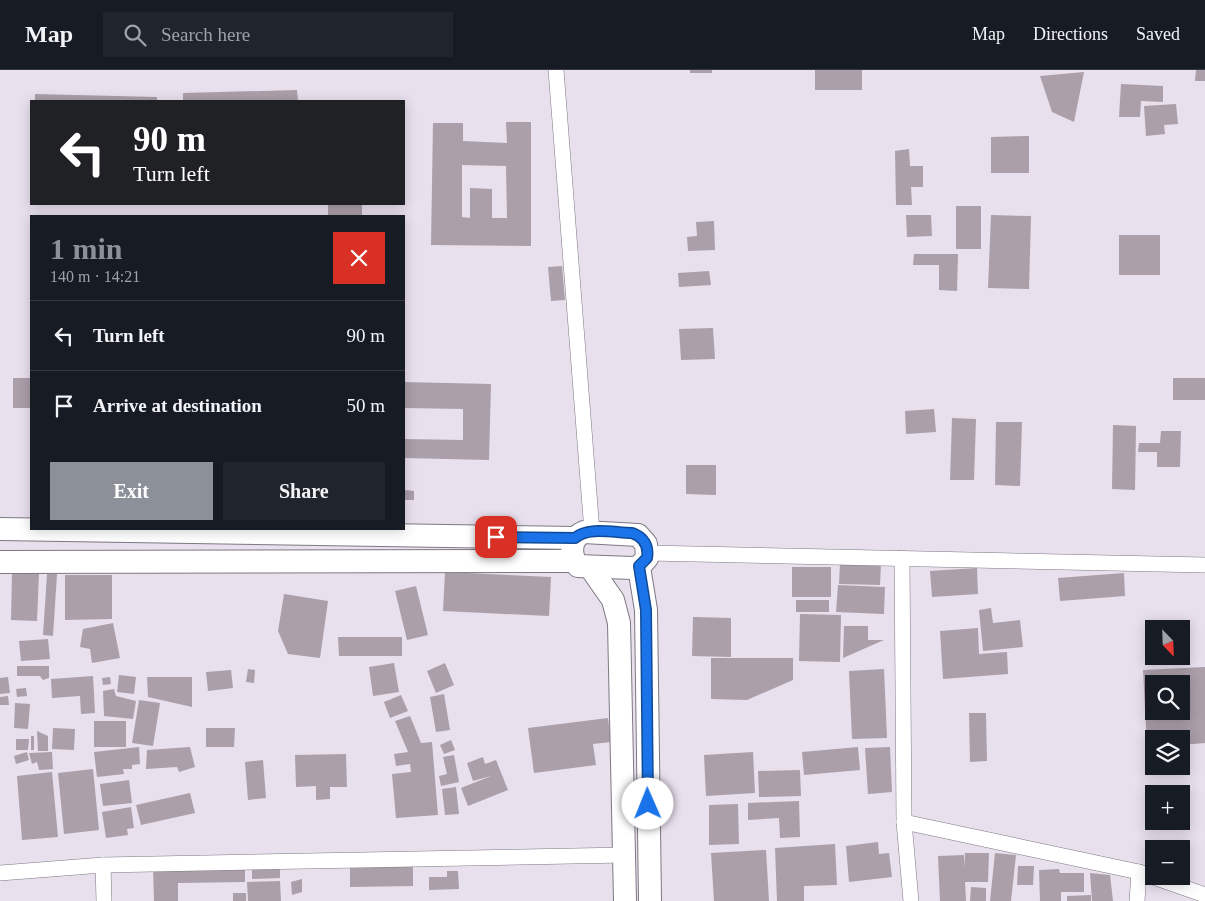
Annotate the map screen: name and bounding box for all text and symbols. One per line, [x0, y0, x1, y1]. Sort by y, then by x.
search box [103, 12, 453, 57]
text: Map [25, 21, 73, 47]
icon: search [121, 21, 149, 49]
text: Search here [161, 24, 250, 45]
text: Map [972, 24, 1005, 44]
text: Directions [1033, 24, 1108, 44]
text: Saved [1136, 24, 1180, 44]
icon: left [50, 120, 115, 185]
text: 90 m [133, 120, 206, 159]
text: Turn left [133, 161, 210, 186]
text: 1 min [50, 232, 123, 265]
button: close [333, 232, 385, 284]
text: 140 m · 14:21 [50, 268, 140, 285]
icon: left [50, 322, 78, 350]
text: Turn left [93, 325, 165, 346]
text: 90 m [346, 325, 385, 346]
icon: arrive [50, 392, 78, 420]
text: Arrive at destination [93, 395, 262, 416]
text: 50 m [346, 395, 385, 416]
button: Exit [50, 462, 213, 520]
button: Share [223, 462, 385, 520]
pin [475, 516, 517, 558]
icon: arrive [482, 523, 510, 551]
north arrow [1145, 620, 1190, 665]
map controls [1145, 620, 1190, 885]
button: search [1145, 675, 1190, 720]
button: layers [1145, 730, 1190, 775]
position arrow [621, 777, 673, 829]
button: + [1145, 785, 1190, 830]
button: − [1145, 840, 1190, 885]

